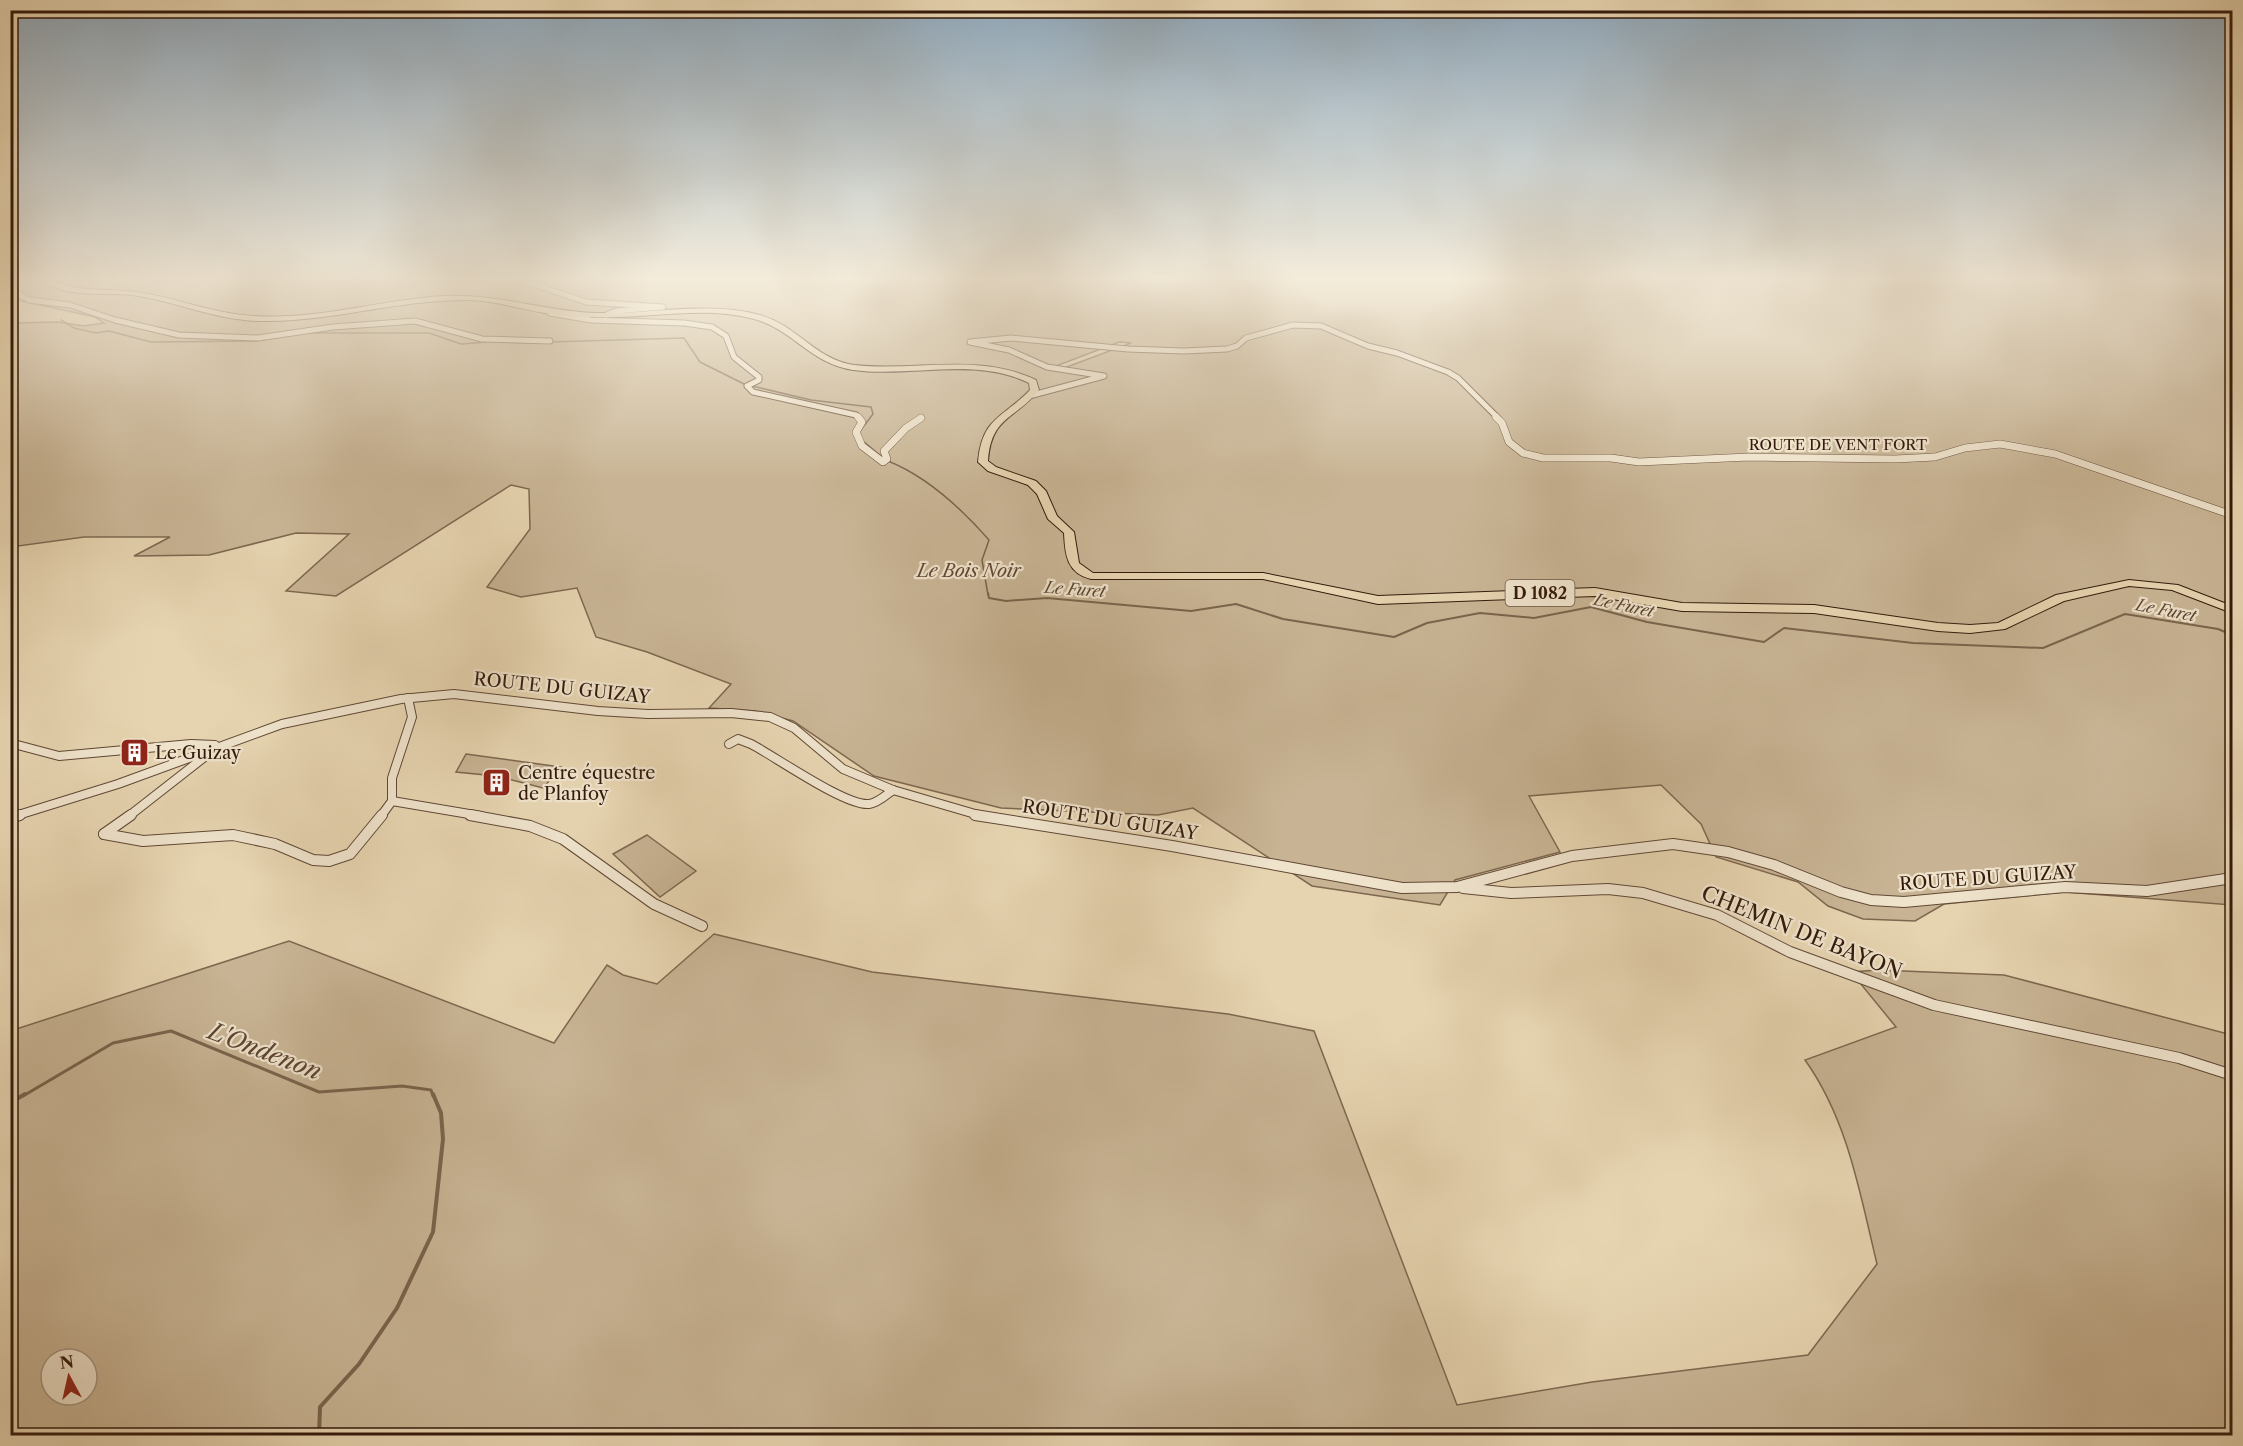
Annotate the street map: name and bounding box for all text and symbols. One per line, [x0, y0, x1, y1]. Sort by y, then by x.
street label: ROUTE DE VENT FORT [1749, 435, 1928, 454]
park label: Le Bois Noir [915, 560, 1023, 582]
water label: Le Furet [1042, 577, 1107, 601]
road number: D 1082 [1506, 580, 1574, 606]
water label: Le Furet [1590, 588, 1657, 621]
water label: Le Furet [2132, 594, 2199, 626]
street label: ROUTE DU GUIZAY [473, 668, 653, 708]
building icon: Le Guizay [118, 737, 150, 769]
place label: Le Guizay [155, 742, 242, 764]
place label: Centre équestre de Planfoy [518, 762, 655, 805]
building icon: Centre équestre de Planfoy [481, 767, 513, 799]
street label: ROUTE DU GUIZAY [1021, 795, 1201, 845]
street label: ROUTE DU GUIZAY [1899, 861, 2079, 895]
street label: CHEMIN DE BAYON [1698, 880, 1906, 984]
water label: L'Ondenon [203, 1015, 326, 1086]
north arrow [39, 1347, 99, 1407]
text: N [59, 1351, 75, 1373]

